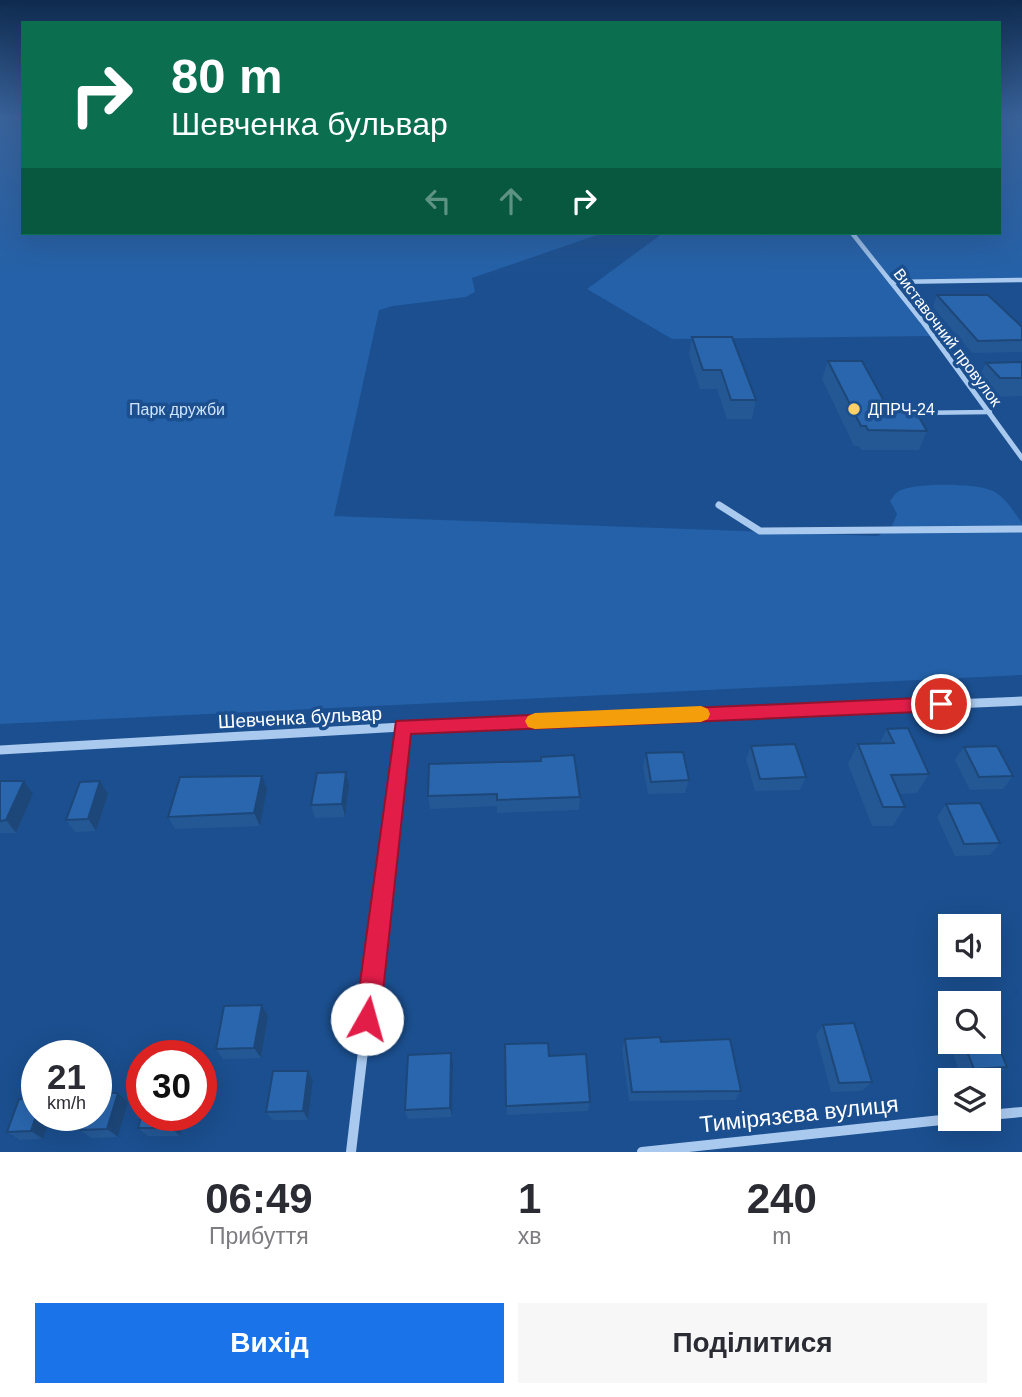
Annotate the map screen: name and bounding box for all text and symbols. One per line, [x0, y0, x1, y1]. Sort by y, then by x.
icon: right [56, 49, 147, 140]
text: 80 m [171, 49, 283, 103]
text: Шевченка бульвар [171, 106, 448, 142]
icon: left [419, 182, 457, 220]
icon: ahead [492, 182, 530, 220]
icon: right [565, 182, 603, 220]
street label: Виставочний провулок [890, 265, 1005, 410]
park label: Парк дружби [129, 401, 225, 418]
marker: ДПРЧ-24 [846, 401, 862, 417]
place label: ДПРЧ-24 [868, 401, 935, 418]
pin [911, 674, 971, 734]
icon: arrive [922, 685, 960, 723]
street label: Шевченка бульвар [217, 703, 383, 732]
map controls [938, 914, 1001, 1131]
button: sound [938, 914, 1001, 977]
position arrow [330, 982, 404, 1056]
button: search [938, 991, 1001, 1054]
speed limit sign: 30 [126, 1040, 217, 1131]
text: 21 [47, 1057, 86, 1096]
button: layers [938, 1068, 1001, 1131]
street label: Тимірязєва вулиця [698, 1091, 900, 1137]
text: km/h [47, 1093, 86, 1113]
text: 06:49 [205, 1175, 313, 1222]
text: 1 [518, 1175, 541, 1222]
text: 240 [747, 1175, 817, 1222]
text: Прибуття [209, 1223, 309, 1249]
text: хв [518, 1223, 542, 1249]
text: m [772, 1223, 791, 1249]
button: Вихід [35, 1303, 504, 1383]
button: Поділитися [518, 1303, 987, 1383]

